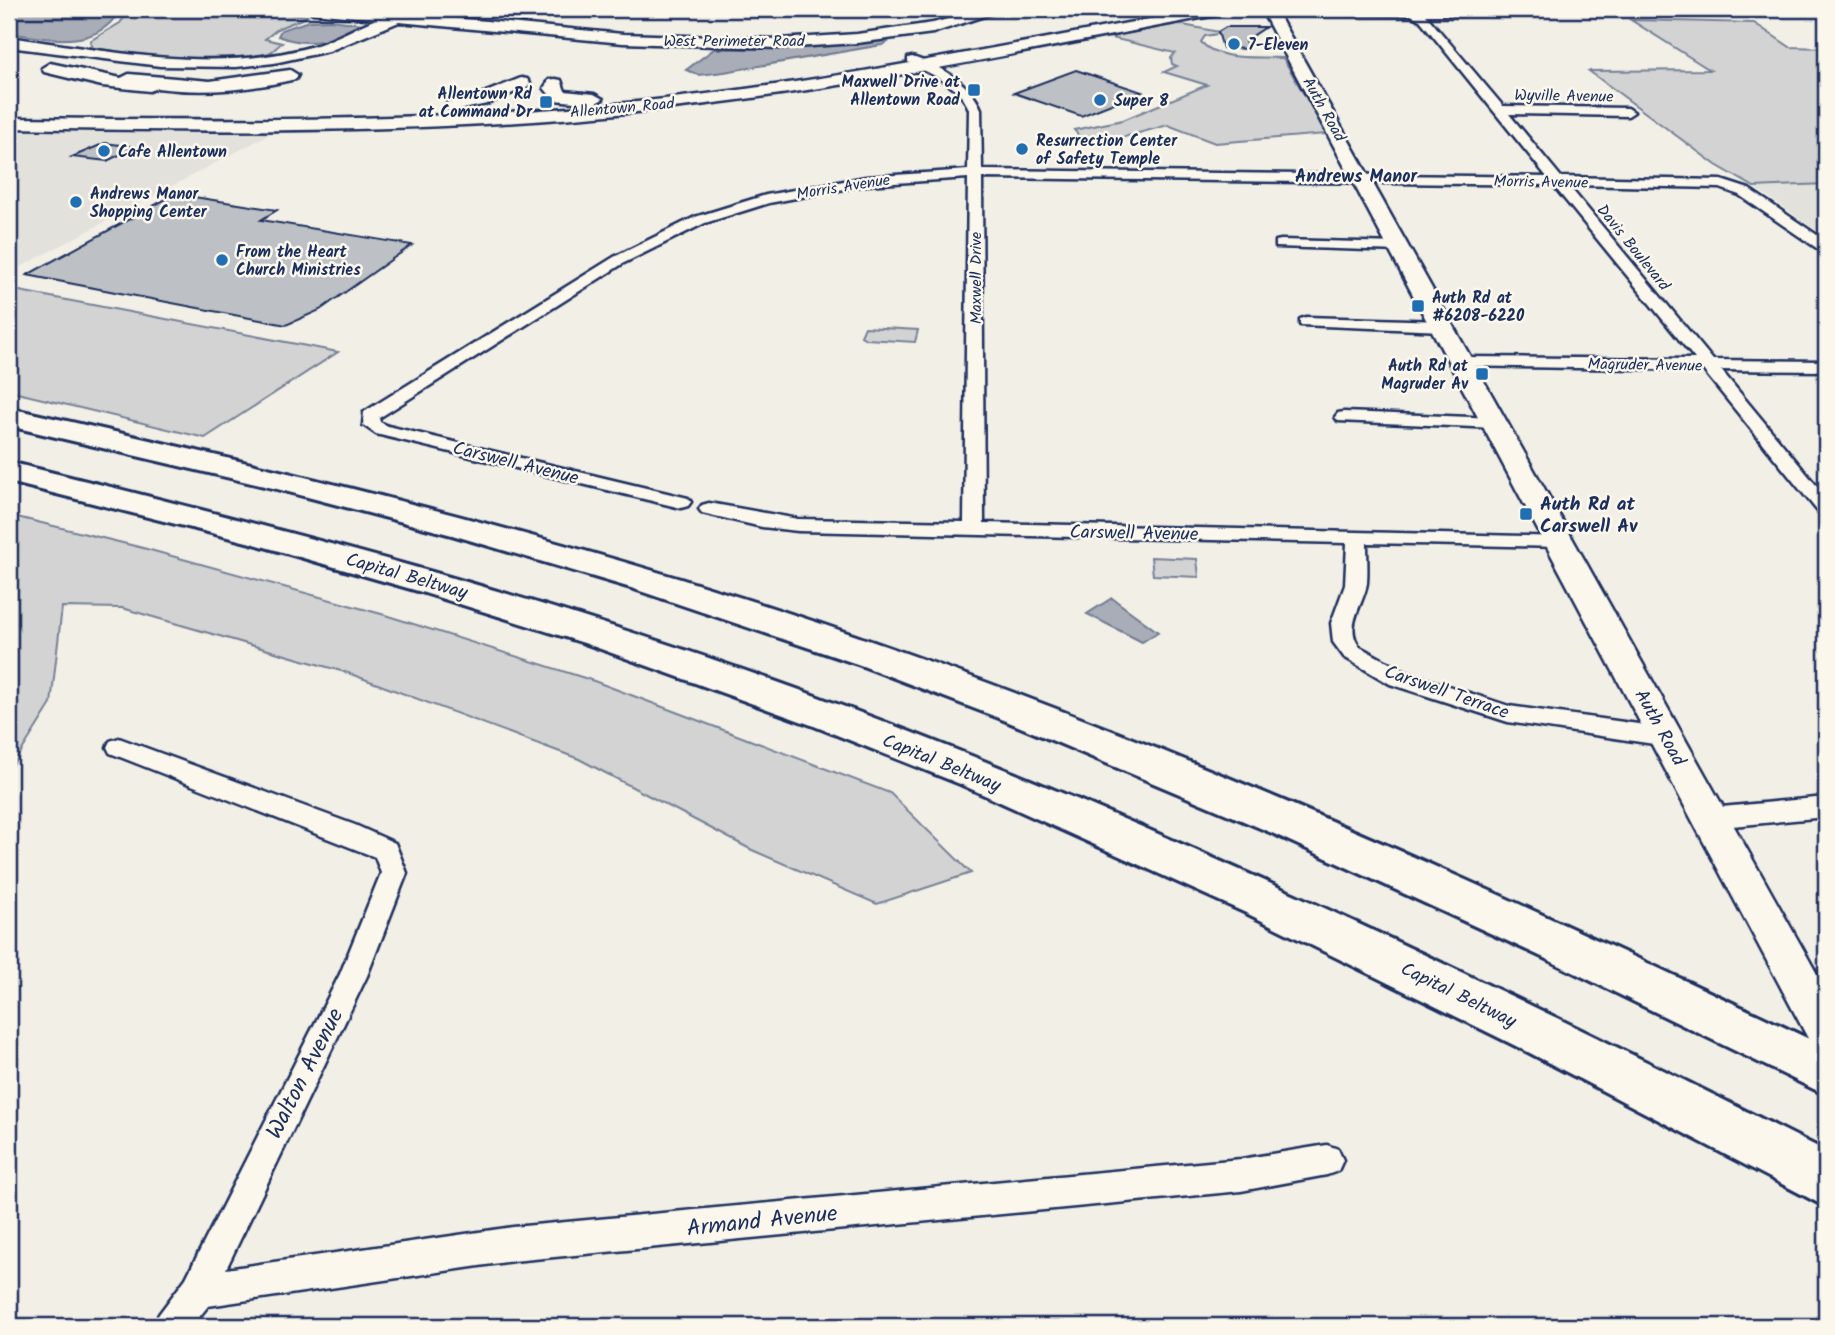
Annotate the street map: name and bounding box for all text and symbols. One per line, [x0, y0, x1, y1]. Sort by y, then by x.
street label: West Perimeter Road [663, 29, 806, 54]
place label: 7-Eleven [1248, 33, 1308, 58]
marker: 7-Eleven [1226, 36, 1242, 52]
place label: Maxwell Drive at Allentown Road [842, 70, 961, 113]
street label: Auth Road [1296, 73, 1352, 148]
place label: Allentown Rd at Command Dr [419, 82, 533, 125]
marker: Maxwell Drive at Allentown Road [966, 82, 982, 98]
street label: Wyville Avenue [1514, 83, 1614, 110]
place label: Super 8 [1114, 89, 1169, 114]
street label: Allentown Road [569, 91, 676, 126]
marker: Super 8 [1092, 92, 1108, 108]
marker: Allentown Rd at Command Dr [538, 94, 554, 110]
place label: Resurrection Center of Safety Temple [1036, 129, 1178, 172]
place label: Cafe Allentown [118, 140, 227, 165]
marker: Resurrection Center of Safety Temple [1014, 141, 1030, 157]
marker: Cafe Allentown [96, 143, 112, 159]
district label: Andrews Manor [1295, 163, 1418, 192]
street label: Morris Avenue [795, 168, 892, 207]
street label: Morris Avenue [1493, 169, 1588, 196]
place label: Andrews Manor Shopping Center [90, 182, 208, 225]
marker: Andrews Manor Shopping Center [68, 194, 84, 210]
street label: Davis Boulevard [1590, 199, 1676, 298]
street label: Maxwell Drive [964, 232, 989, 324]
place label: From the Heart Church Ministries [236, 240, 361, 283]
marker: From the Heart Church Ministries [214, 252, 230, 268]
place label: Auth Rd at #6208-6220 [1432, 286, 1525, 329]
marker: Auth Rd at #6208-6220 [1410, 298, 1426, 314]
street label: Magruder Avenue [1587, 352, 1703, 379]
place label: Auth Rd at Magruder Av [1381, 354, 1469, 397]
marker: Auth Rd at Magruder Av [1474, 366, 1490, 382]
street label: Carswell Avenue [449, 434, 582, 494]
place label: Auth Rd at Carswell Av [1540, 490, 1638, 542]
marker: Auth Rd at Carswell Av [1518, 506, 1534, 522]
street label: Carswell Avenue [1069, 518, 1199, 550]
street label: Capital Beltway [342, 545, 472, 609]
street label: Carswell Terrace [1380, 658, 1513, 728]
street label: Auth Road [1626, 684, 1693, 772]
street label: Capital Beltway [877, 726, 1006, 802]
street label: Capital Beltway [1395, 955, 1522, 1037]
street label: Walton Avenue [257, 1002, 354, 1146]
street label: Armand Avenue [685, 1196, 839, 1248]

